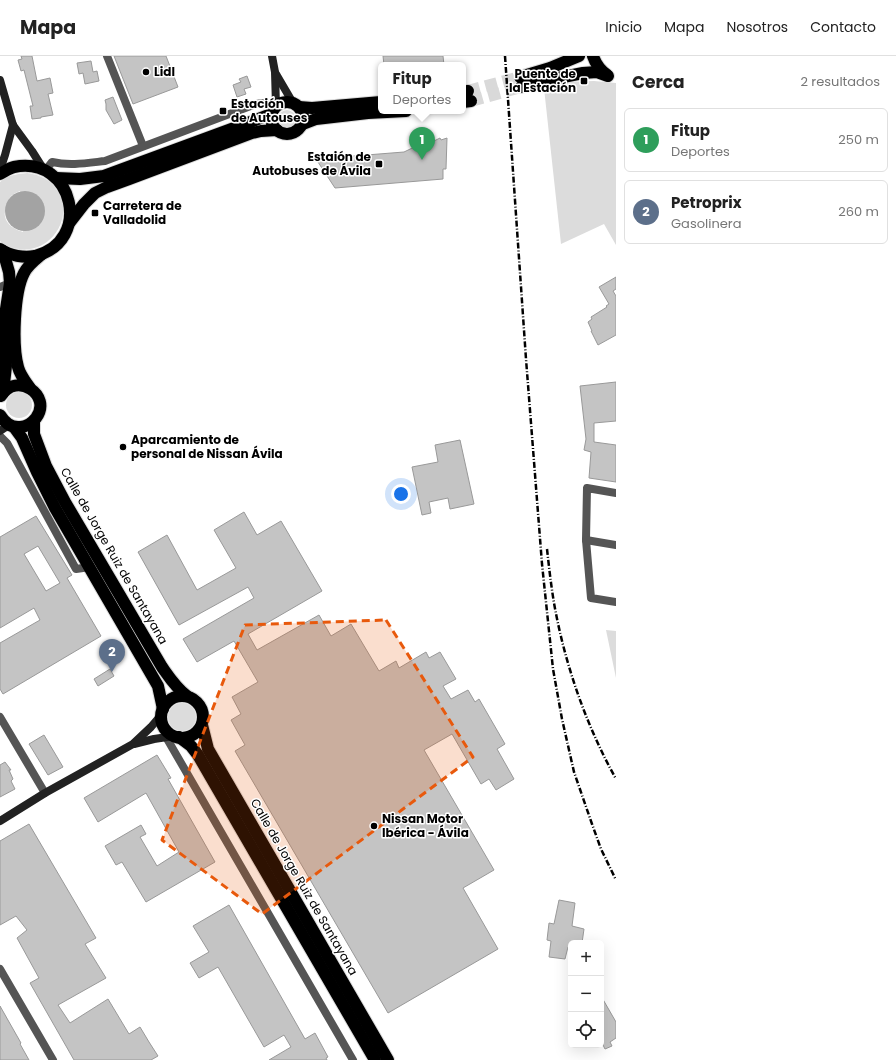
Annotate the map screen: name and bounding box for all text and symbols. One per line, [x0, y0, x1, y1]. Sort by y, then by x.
text: Mapa [20, 14, 76, 41]
text: Inicio [605, 17, 642, 37]
text: Mapa [664, 17, 705, 37]
text: Nosotros [727, 17, 788, 37]
text: Contacto [810, 17, 876, 37]
popup [378, 62, 466, 114]
place label: Lidl [154, 63, 175, 80]
place label: Puente de la Estación [509, 65, 577, 96]
marker: Lidl [141, 67, 151, 77]
text: Fitup [393, 68, 432, 89]
text: Cerca [632, 70, 685, 94]
text: 2 resultados [800, 72, 880, 91]
marker: Puente de la Estación [579, 76, 589, 86]
text: Deportes [393, 90, 451, 109]
place label: Estación de Autouses [231, 95, 308, 126]
marker: Estación de Autouses [218, 106, 228, 116]
text: Fitup [671, 120, 710, 141]
pin: 1 [409, 127, 435, 160]
text: 1 [644, 130, 648, 149]
text: 250 m [838, 130, 879, 149]
text: Deportes [671, 142, 730, 161]
place label: Estaión de Autobuses de Ávila [252, 148, 372, 179]
marker: Estaión de Autobuses de Ávila [374, 159, 384, 169]
text: Petroprix [671, 192, 742, 213]
place label: Carretera de Valladolid [103, 197, 182, 228]
text: 2 [642, 202, 650, 221]
text: 260 m [838, 202, 879, 221]
marker: Carretera de Valladolid [90, 208, 100, 218]
text: Gasolinera [671, 214, 741, 233]
place label: Aparcamiento de personal de Nissan Ávila [131, 431, 283, 462]
marker: Aparcamiento de personal de Nissan Ávila [118, 442, 128, 452]
street label: Calle de Jorge Ruiz de Santayana [57, 464, 172, 647]
your location [391, 484, 411, 504]
pin: 2 [99, 639, 125, 672]
street label: Calle de Jorge Ruiz de Santayana [247, 795, 362, 978]
place label: Nissan Motor Ibérica - Ávila [382, 810, 469, 841]
marker: Nissan Motor Ibérica - Ávila [369, 821, 379, 831]
map controls [568, 940, 604, 1048]
button: + [568, 940, 604, 976]
button: − [568, 976, 604, 1012]
button: locate [568, 1012, 604, 1048]

